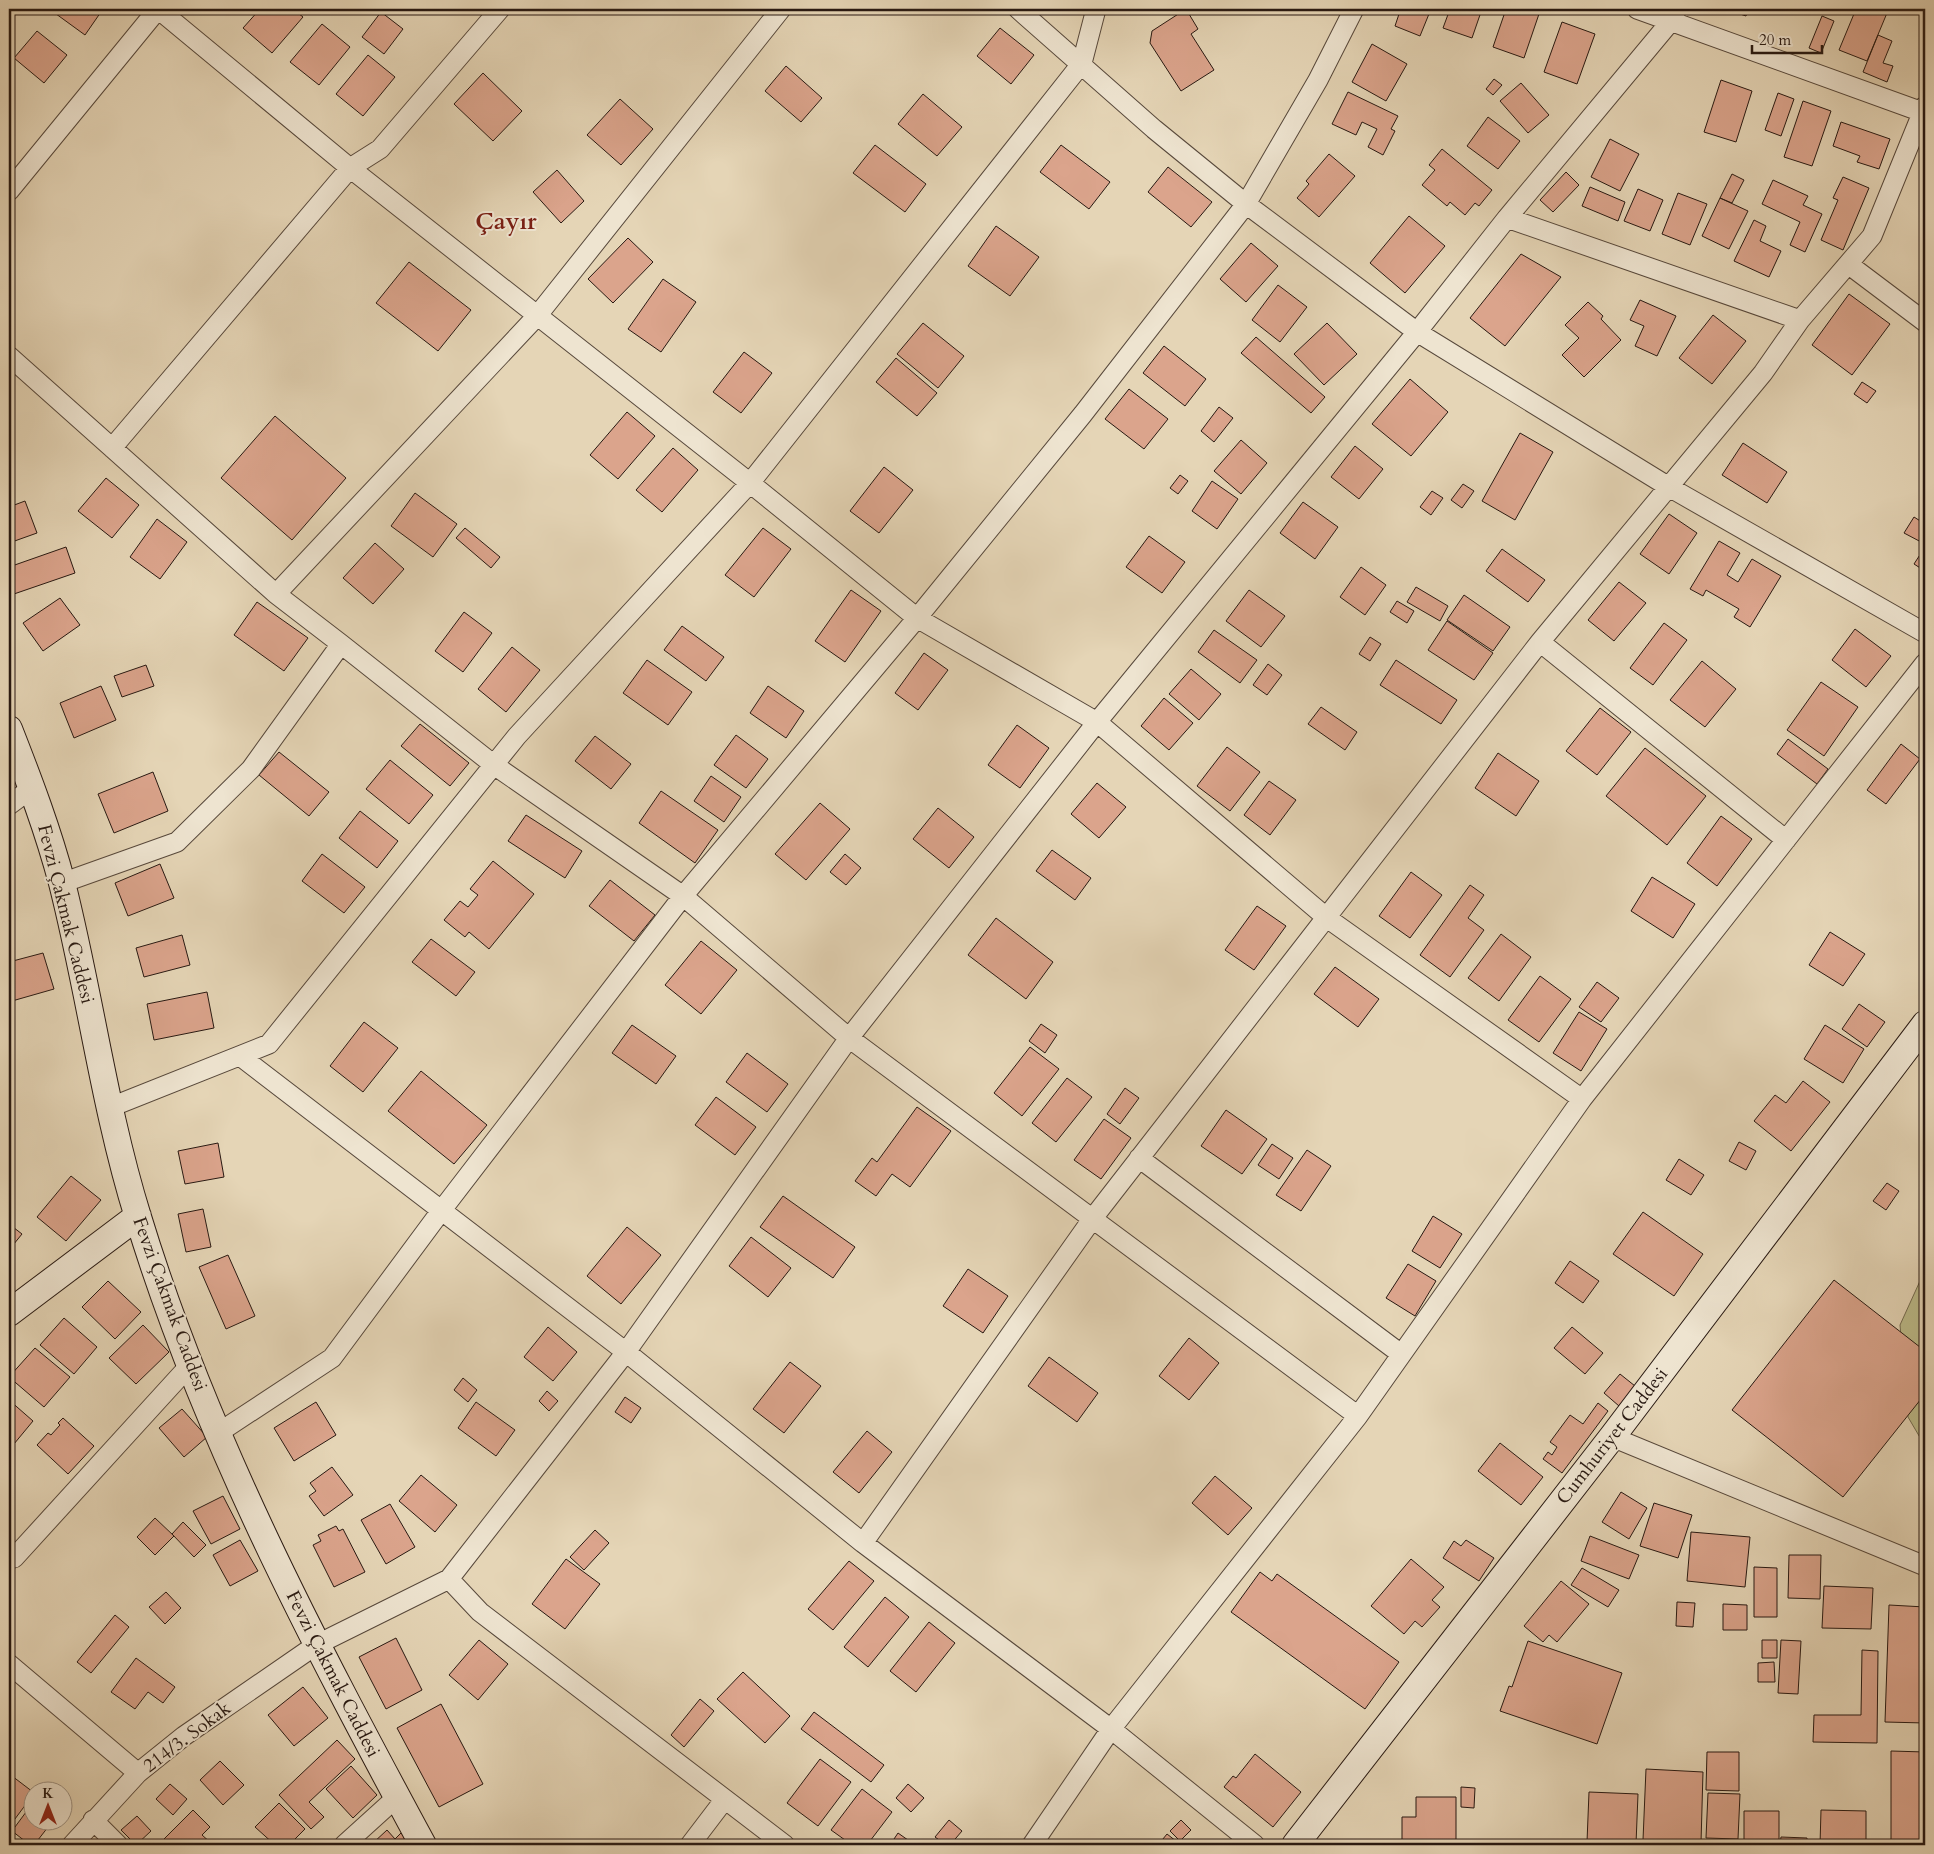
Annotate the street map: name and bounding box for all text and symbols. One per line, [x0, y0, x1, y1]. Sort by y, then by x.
scale bar [1752, 22, 1822, 54]
text: 20 m [1759, 30, 1791, 50]
district label: Çayır [475, 205, 537, 238]
street label: Fevzi Çakmak Caddesi [31, 822, 101, 1006]
street label: Fevzi Çakmak Caddesi [126, 1213, 214, 1395]
street label: Cumhuriyet Caddesi [1550, 1362, 1674, 1510]
street label: Fevzi Çakmak Caddesi [280, 1586, 386, 1762]
street label: 214/3. Sokak [138, 1695, 237, 1778]
north arrow [22, 1782, 72, 1832]
text: K [42, 1784, 54, 1803]

